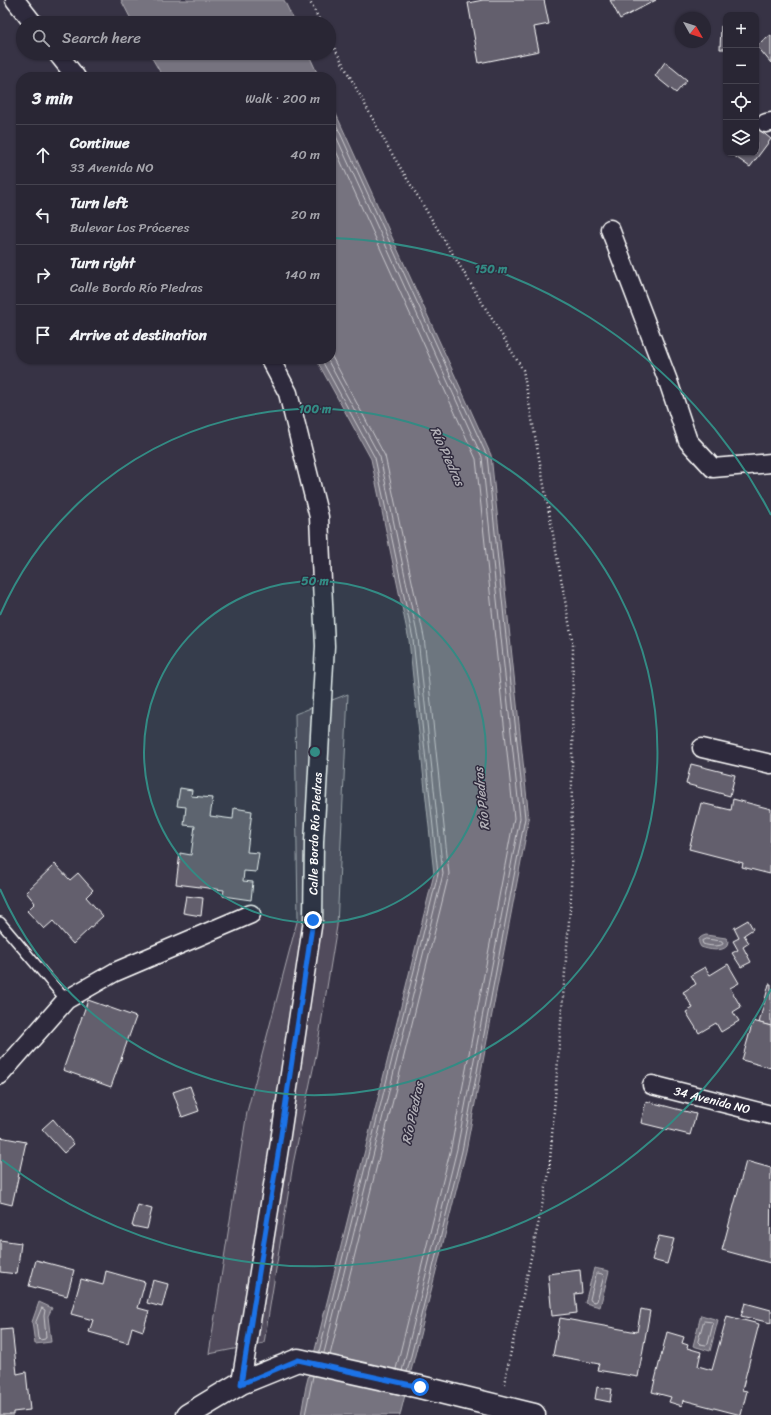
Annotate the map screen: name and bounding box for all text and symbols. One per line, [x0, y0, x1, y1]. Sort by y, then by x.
north arrow [675, 12, 711, 48]
map controls [723, 12, 759, 156]
button: + [723, 12, 759, 48]
search box [16, 16, 336, 60]
text: Search here [62, 25, 141, 51]
icon: search [30, 27, 52, 49]
button: − [723, 48, 759, 84]
text: 3 min [32, 83, 73, 113]
button: locate [723, 84, 759, 120]
text: Walk · 200 m [245, 87, 320, 110]
button: layers [723, 120, 759, 156]
text: Continue [70, 130, 130, 156]
text: 40 m [290, 143, 320, 166]
icon: ahead [32, 144, 54, 166]
text: 33 Avenida NO [70, 156, 154, 179]
text: Turn left [70, 190, 128, 216]
text: 20 m [291, 203, 320, 226]
icon: left [32, 204, 54, 226]
text: Bulevar Los Próceres [70, 216, 190, 239]
text: Turn right [70, 250, 135, 276]
text: 150 m [475, 258, 508, 280]
text: 140 m [285, 263, 320, 286]
icon: right [32, 264, 54, 286]
text: Calle Bordo Río Piedras [70, 276, 203, 299]
text: Arrive at destination [70, 322, 207, 348]
icon: arrive [32, 324, 54, 346]
text: 100 m [299, 398, 332, 420]
water label: Río Piedras [424, 423, 472, 491]
text: 50 m [301, 570, 329, 592]
centre of rings [308, 745, 322, 759]
water label: Río Piedras [467, 765, 496, 831]
street label: Calle Bordo Río Piedras [302, 772, 329, 895]
route end [304, 911, 322, 929]
water label: Río Piedras [395, 1078, 431, 1146]
street label: 34 Avenida NO [671, 1080, 753, 1120]
route start [411, 1378, 429, 1396]

